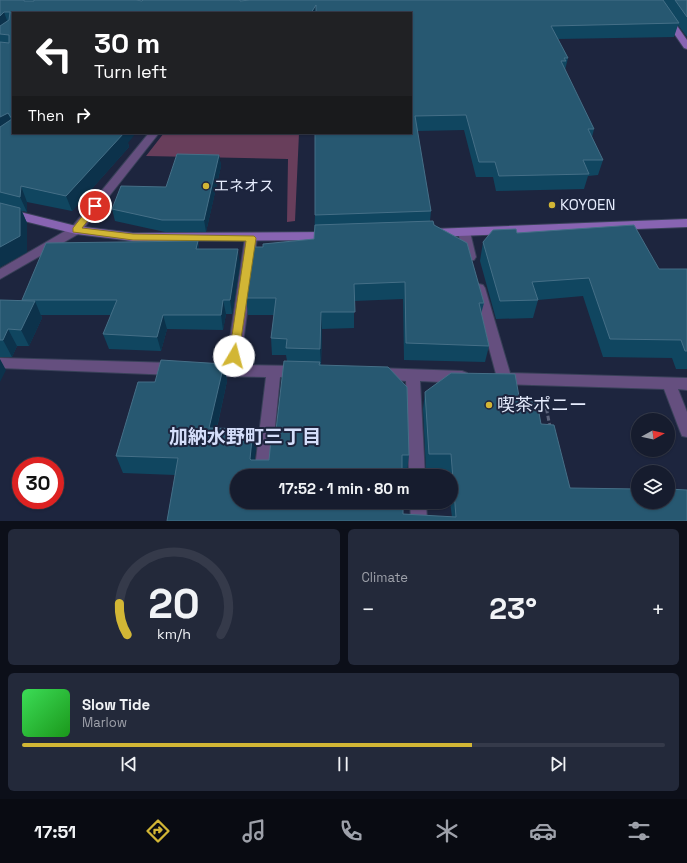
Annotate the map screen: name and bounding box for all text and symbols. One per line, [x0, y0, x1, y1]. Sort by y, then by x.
text: 30 m [94, 25, 160, 61]
icon: left [28, 28, 80, 80]
text: Turn left [94, 60, 167, 83]
icon: right [72, 104, 94, 126]
text: Then [28, 106, 64, 125]
place label: エネオス [214, 176, 274, 195]
marker: エネオス [201, 181, 211, 191]
pin [78, 189, 112, 223]
icon: arrive [84, 195, 106, 217]
place label: KOYOEN [560, 195, 616, 214]
marker: KOYOEN [547, 200, 557, 210]
position arrow [213, 335, 255, 377]
place label: 喫茶ポニー [497, 393, 587, 416]
marker: 喫茶ポニー [484, 400, 494, 410]
north arrow [631, 413, 675, 457]
map controls [631, 413, 675, 509]
district label: 加納水野町三丁目 [169, 424, 321, 449]
speed limit sign: 30 [12, 457, 64, 509]
button: layers [631, 465, 675, 509]
text: 17:52 · 1 min · 80 m [278, 479, 410, 498]
text: Climate [362, 569, 408, 586]
text: 20 [148, 577, 200, 630]
text: 23° [489, 589, 537, 628]
text: − [362, 595, 375, 623]
text: + [651, 595, 665, 623]
text: km/h [157, 625, 191, 643]
text: Slow Tide [82, 695, 150, 714]
text: Marlow [82, 714, 127, 731]
icon: previous [118, 753, 140, 775]
icon: pause [332, 753, 354, 775]
icon: next [547, 753, 569, 775]
icon: directions [144, 817, 172, 845]
icon: music [240, 817, 268, 845]
icon: phone [337, 817, 365, 845]
icon: climate [433, 817, 461, 845]
icon: car [529, 817, 557, 845]
icon: filters [625, 817, 653, 845]
text: 17:51 [34, 820, 76, 843]

